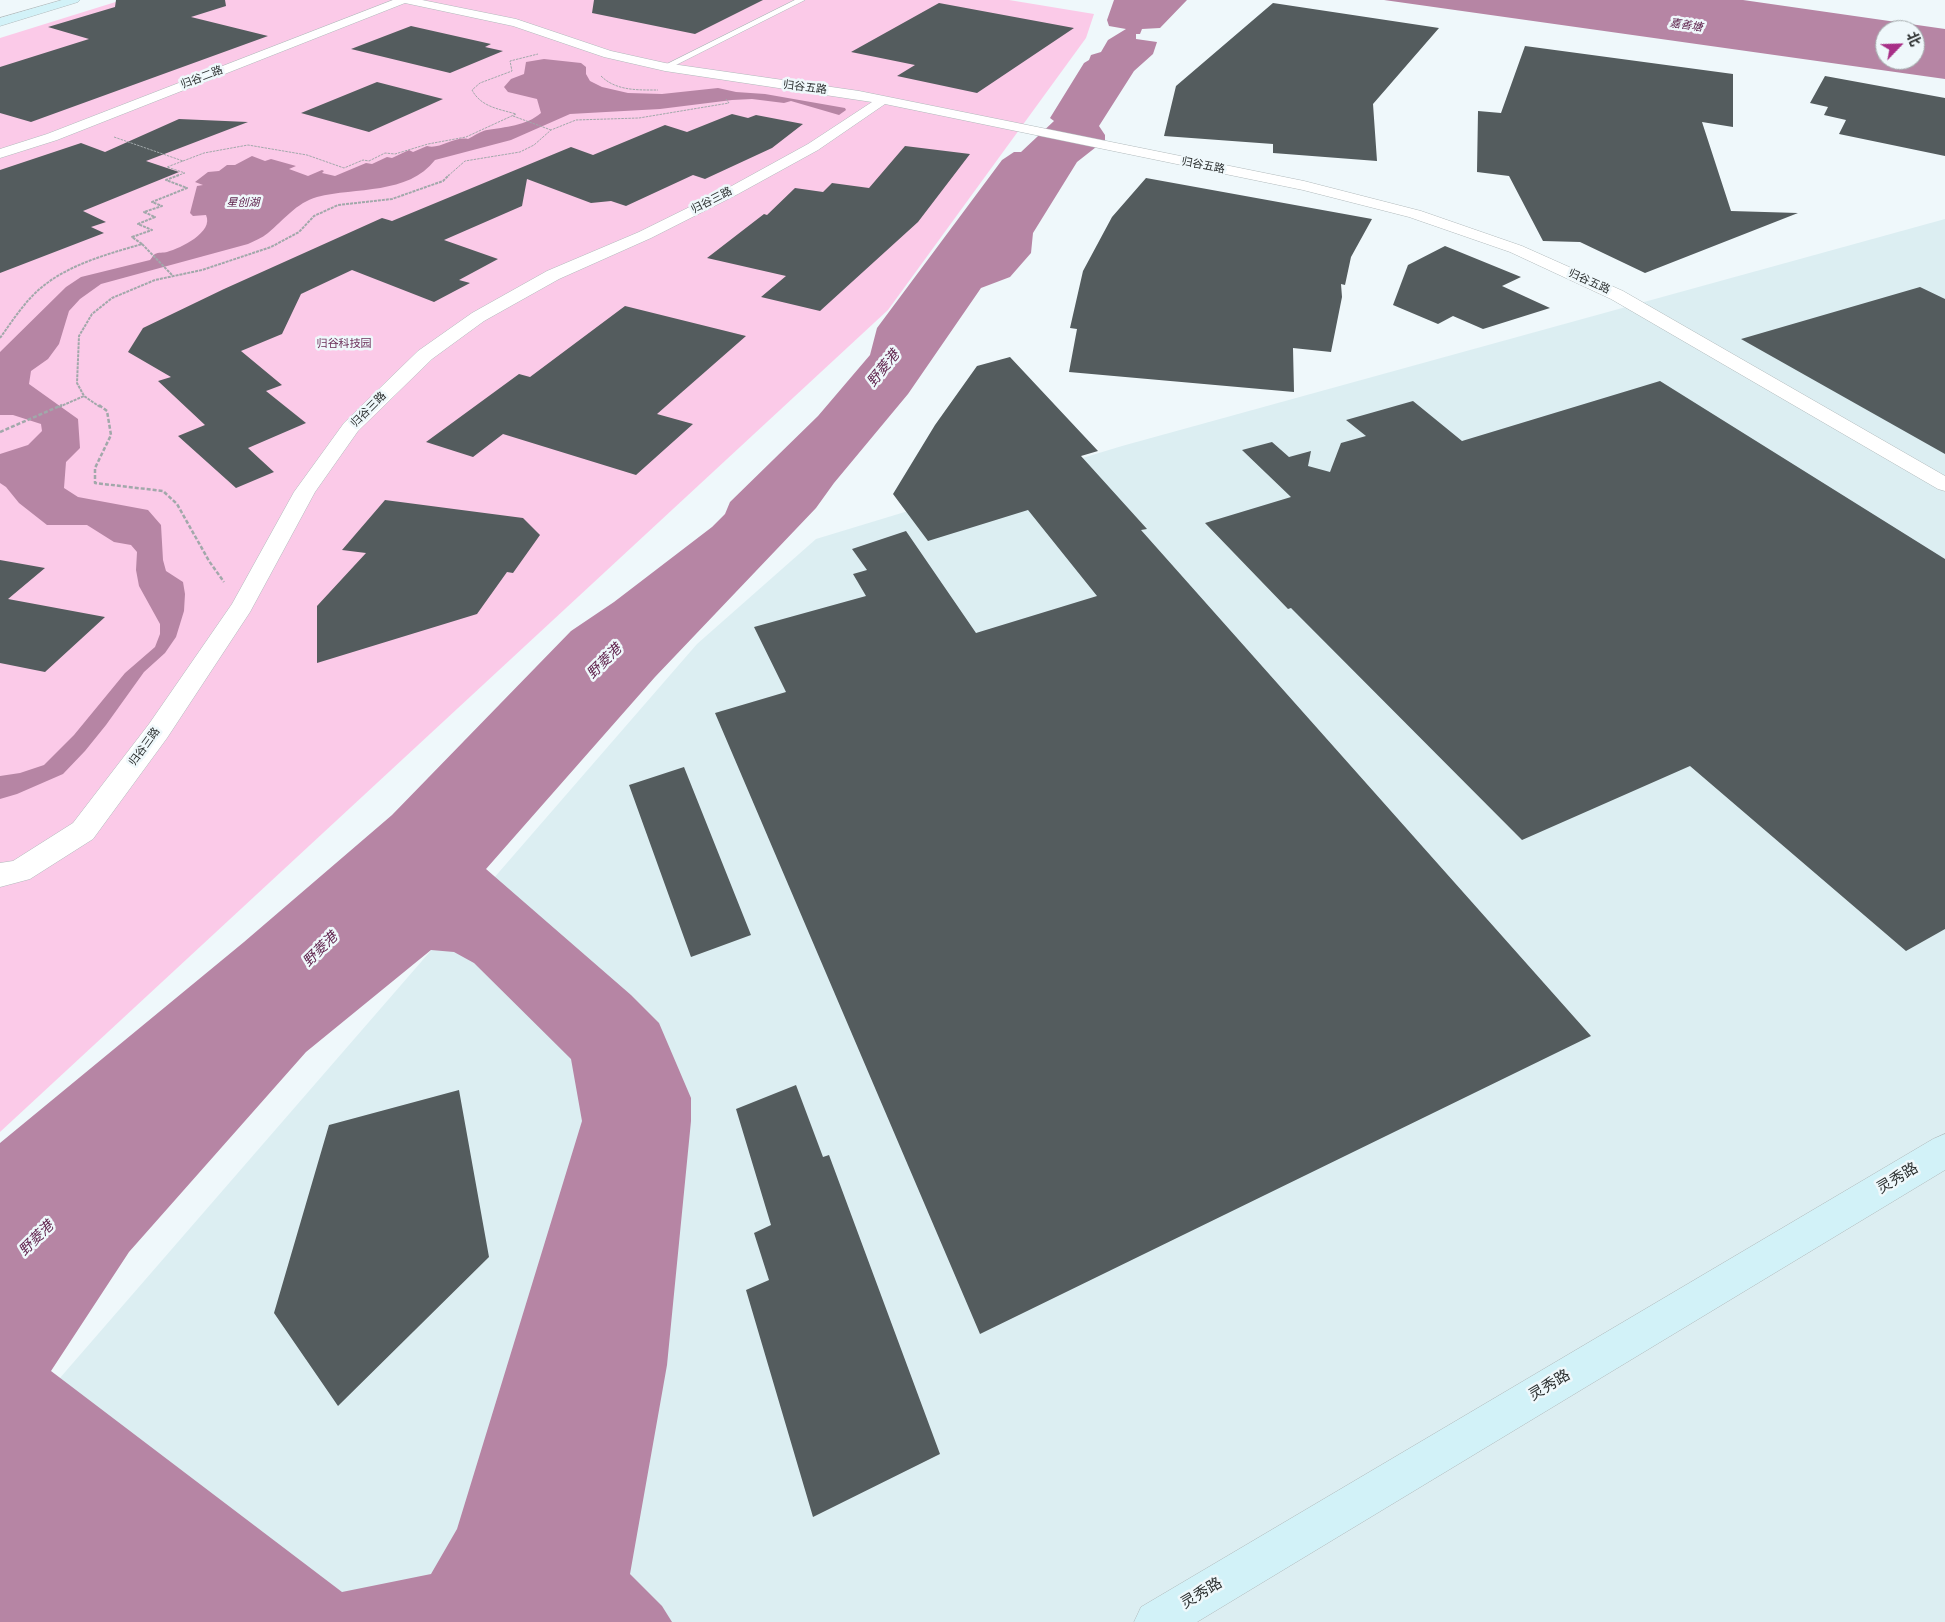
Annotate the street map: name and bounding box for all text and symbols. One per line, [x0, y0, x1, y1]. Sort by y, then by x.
water label: 嘉善塘 [1669, 17, 1703, 35]
north arrow [1875, 20, 1925, 70]
text: 北 [1902, 29, 1925, 49]
street label: 归谷二路 [179, 64, 225, 92]
street label: 归谷五路 [782, 79, 828, 97]
street label: 归谷五路 [1180, 155, 1226, 177]
street label: 归谷三路 [689, 185, 735, 217]
water label: 星创湖 [227, 196, 259, 210]
street label: 归谷五路 [1566, 267, 1612, 297]
park label: 归谷科技园 [317, 337, 371, 351]
water label: 野菱港 [864, 347, 904, 391]
street label: 归谷三路 [349, 390, 389, 430]
water label: 野菱港 [584, 641, 626, 683]
street label: 归谷三路 [127, 725, 163, 769]
water label: 野菱港 [300, 929, 342, 971]
street label: 灵秀路 [1874, 1160, 1922, 1198]
water label: 野菱港 [16, 1218, 58, 1260]
street label: 灵秀路 [1526, 1367, 1574, 1405]
street label: 灵秀路 [1178, 1575, 1226, 1613]

